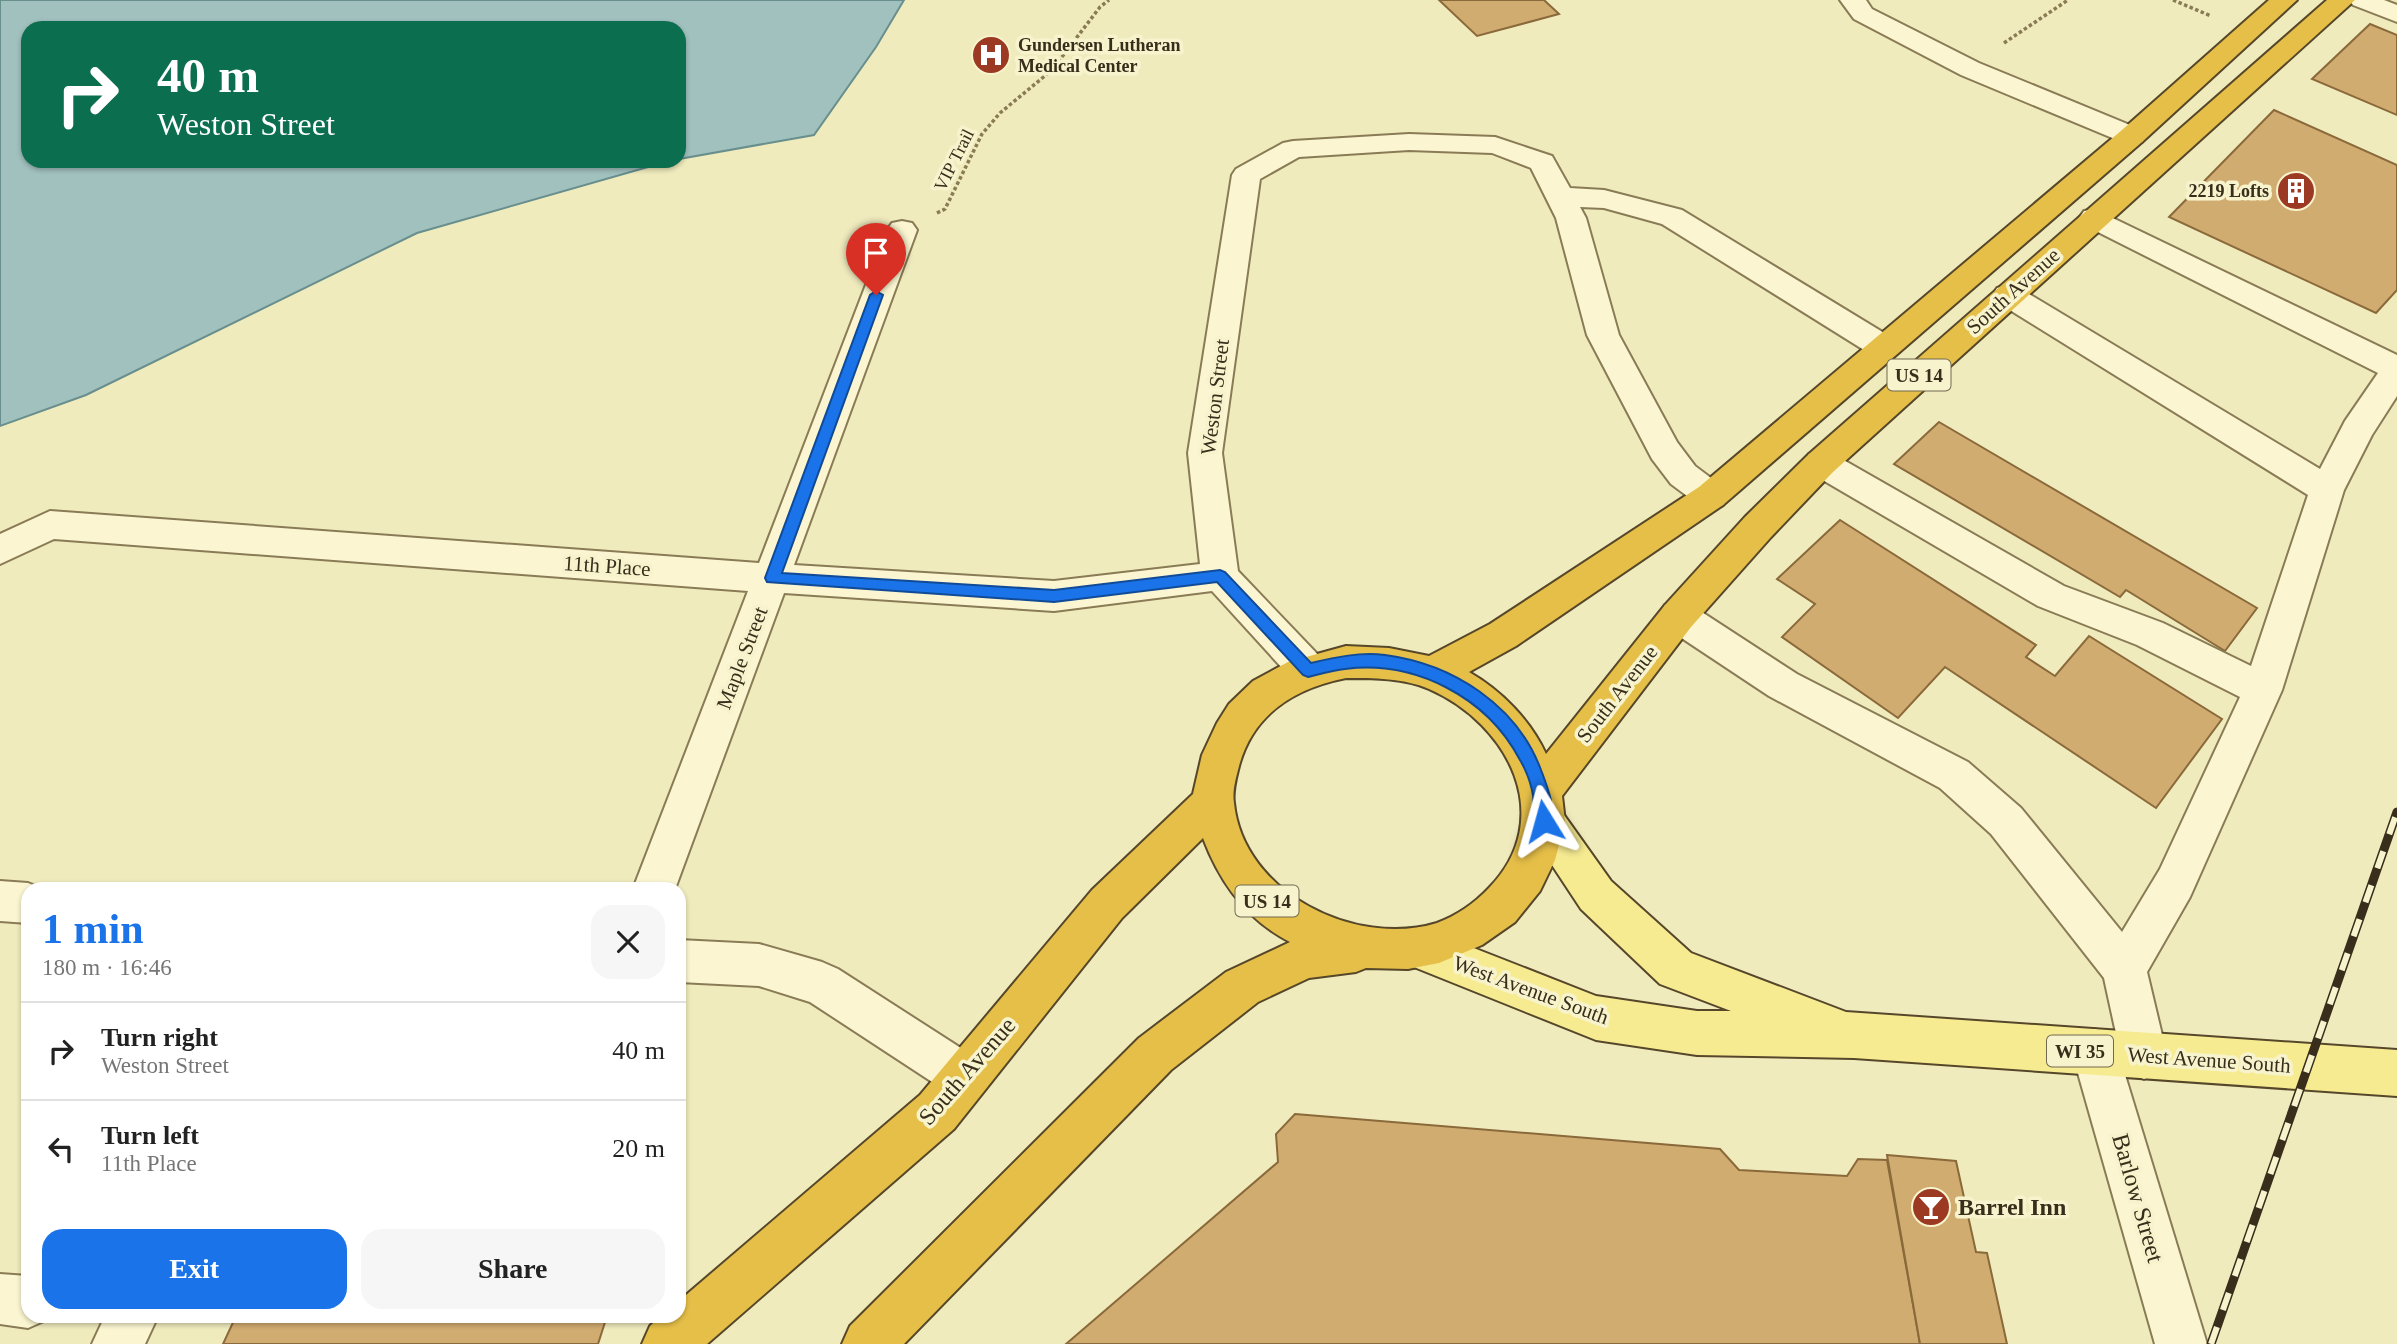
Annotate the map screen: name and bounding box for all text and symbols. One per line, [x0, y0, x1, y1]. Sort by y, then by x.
hospital icon: Gundersen Lutheran Medical Center [970, 34, 1012, 76]
place label: Gundersen Lutheran Medical Center [1018, 35, 1181, 76]
text: 40 m [157, 48, 259, 103]
icon: right [42, 49, 133, 140]
text: Weston Street [157, 106, 335, 142]
street label: VIP Trail [930, 126, 978, 194]
building icon: 2219 Lofts [2275, 170, 2317, 212]
place label: 2219 Lofts [2189, 181, 2269, 201]
pin [846, 223, 906, 295]
icon: arrive [857, 234, 895, 272]
street label: South Avenue [1962, 243, 2064, 339]
street label: Weston Street [1196, 337, 1234, 456]
road number: US 14 [1888, 360, 1951, 390]
street label: 11th Place [563, 551, 651, 581]
street label: Maple Street [711, 603, 773, 713]
street label: South Avenue [1572, 641, 1662, 747]
position arrow [1507, 784, 1581, 858]
road number: US 14 [1236, 886, 1298, 917]
button: close [591, 905, 665, 979]
text: 1 min [42, 906, 144, 952]
street label: West Avenue South [1450, 951, 1612, 1029]
text: 180 m · 16:46 [42, 955, 172, 980]
street label: South Avenue [913, 1012, 1021, 1130]
text: Turn right [101, 1023, 218, 1052]
icon: right [42, 1032, 80, 1070]
text: 40 m [612, 1036, 665, 1065]
road number: WI 35 [2047, 1036, 2113, 1066]
street label: West Avenue South [2127, 1042, 2292, 1078]
text: Weston Street [101, 1053, 229, 1078]
text: Turn left [101, 1121, 199, 1150]
icon: left [42, 1130, 80, 1168]
street label: Barlow Street [2107, 1131, 2169, 1266]
text: 20 m [612, 1134, 665, 1163]
text: 11th Place [101, 1151, 197, 1176]
bar icon: Barrel Inn [1910, 1186, 1952, 1228]
place label: Barrel Inn [1958, 1194, 2066, 1220]
button: Exit [42, 1229, 347, 1309]
button: Share [361, 1229, 665, 1309]

